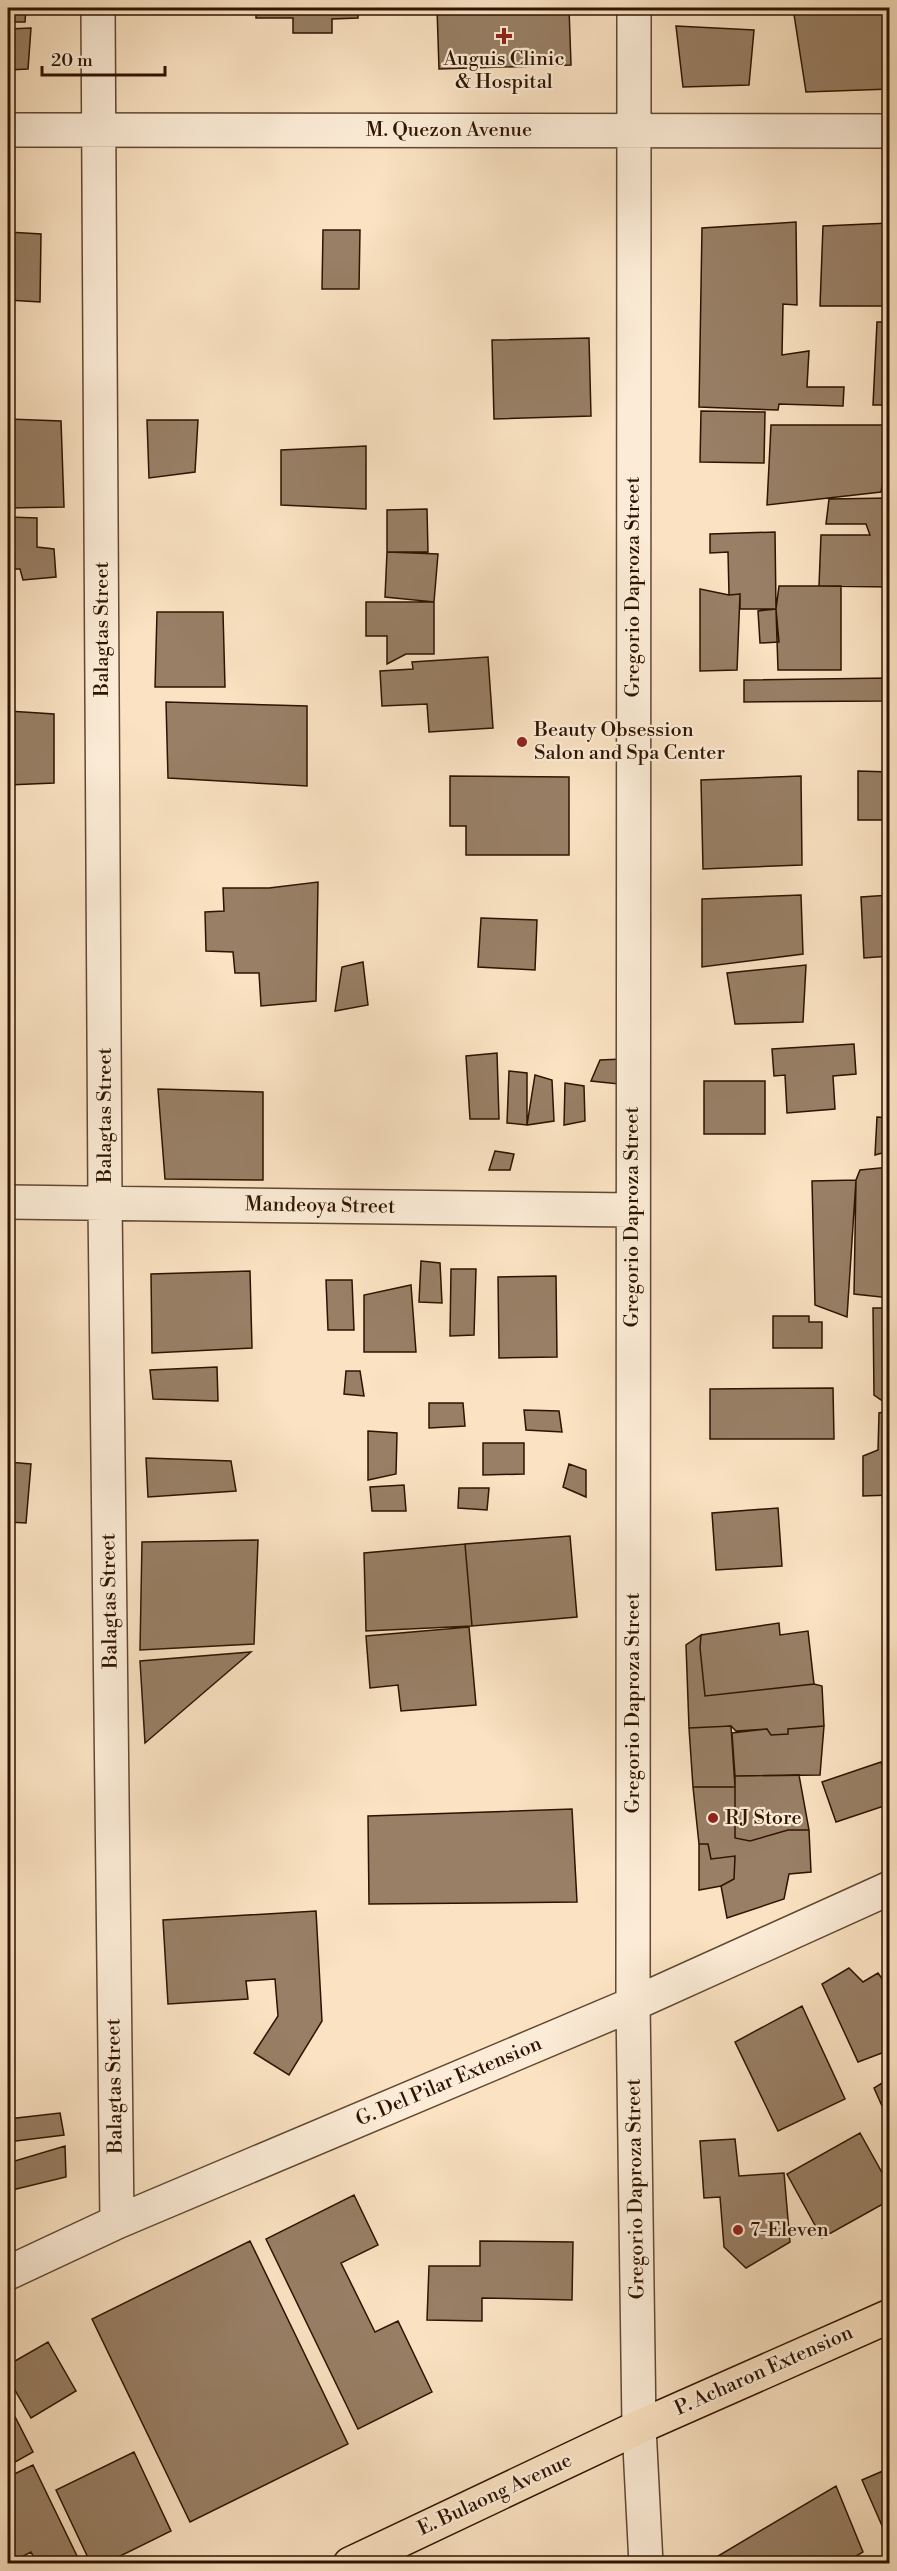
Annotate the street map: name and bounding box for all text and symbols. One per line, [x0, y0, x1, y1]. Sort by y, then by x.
marker: Auguis Clinic & Hospital [495, 27, 513, 45]
scale bar [42, 39, 165, 77]
place label: Auguis Clinic & Hospital [442, 47, 565, 95]
text: 20 m [51, 49, 93, 72]
street label: M. Quezon Avenue [366, 118, 532, 143]
street label: Gregorio Daproza Street [621, 477, 646, 697]
street label: Balagtas Street [90, 561, 115, 698]
place label: Beauty Obsession Salon and Spa Center [533, 718, 725, 766]
marker: Beauty Obsession Salon and Spa Center [515, 735, 529, 749]
street label: Balagtas Street [93, 1047, 118, 1184]
street label: Gregorio Daproza Street [620, 1107, 645, 1327]
street label: Mandeoya Street [245, 1192, 395, 1220]
street label: Balagtas Street [96, 1533, 124, 1670]
street label: Gregorio Daproza Street [621, 1593, 646, 1813]
place label: RJ Store [725, 1806, 802, 1831]
marker: RJ Store [706, 1811, 720, 1825]
street label: Balagtas Street [101, 2018, 129, 2155]
street label: G. Del Pilar Extension [352, 2031, 546, 2132]
street label: Gregorio Daproza Street [622, 2078, 650, 2300]
place label: 7-Eleven [750, 2218, 829, 2243]
marker: 7-Eleven [731, 2223, 745, 2237]
street label: P. Acharon Extension [671, 2320, 857, 2422]
street label: E. Bulaong Avenue [414, 2448, 576, 2542]

